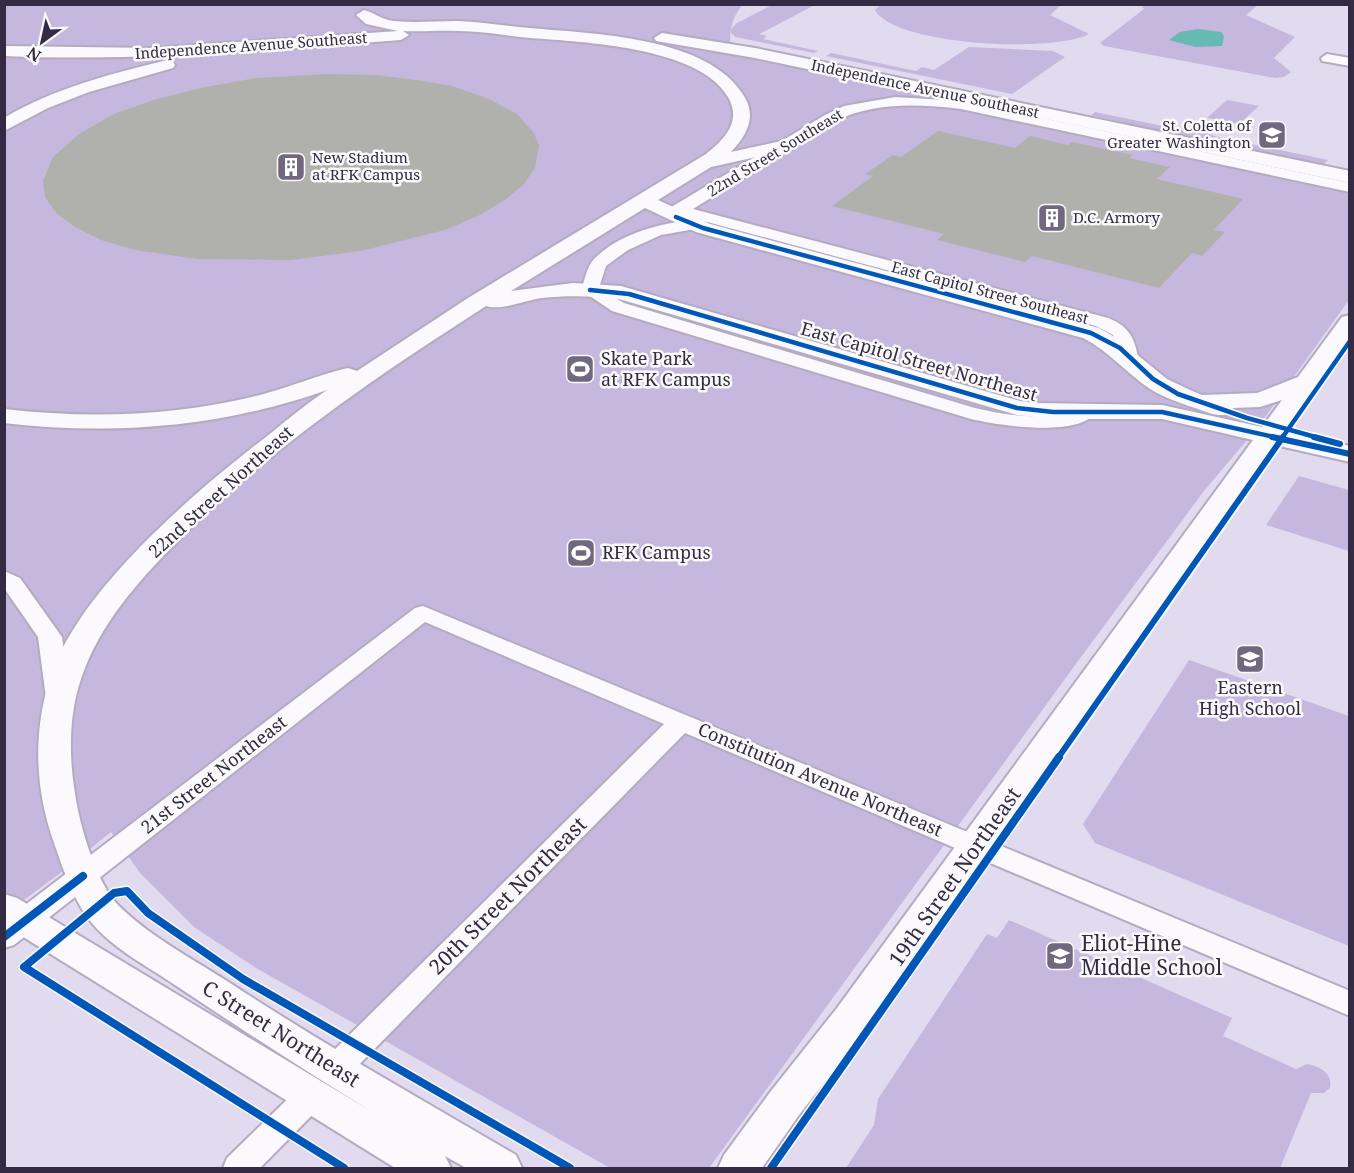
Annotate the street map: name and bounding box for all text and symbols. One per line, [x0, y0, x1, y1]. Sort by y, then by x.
north arrow [12, 12, 72, 72]
street label: Independence Avenue Southeast [134, 27, 368, 63]
text: N [22, 42, 45, 67]
street label: Independence Avenue Southeast [809, 54, 1041, 122]
street label: 22nd Street Southeast [703, 104, 846, 201]
place label: St. Coletta of Greater Washington [1107, 115, 1252, 152]
school or university icon: St. Coletta of Greater Washington [1256, 119, 1288, 151]
place label: New Stadium at RFK Campus [312, 147, 420, 184]
building icon: New Stadium at RFK Campus [275, 151, 307, 183]
building icon: D.C. Armory [1036, 202, 1068, 234]
place label: D.C. Armory [1073, 207, 1160, 227]
street label: East Capitol Street Southeast [889, 256, 1091, 328]
street label: East Capitol Street Northeast [798, 316, 1040, 406]
place label: Skate Park at RFK Campus [601, 346, 731, 391]
sports icon: Skate Park at RFK Campus [564, 353, 596, 385]
street label: 22nd Street Northeast [143, 420, 298, 563]
sports icon: RFK Campus [565, 537, 597, 569]
place label: RFK Campus [602, 540, 711, 564]
school or university icon: Eastern High School [1234, 643, 1266, 675]
place label: Eastern High School [1199, 675, 1302, 720]
street label: 21st Street Northeast [136, 710, 291, 839]
street label: Constitution Avenue Northeast [694, 717, 946, 842]
street label: 19th Street Northeast [882, 781, 1027, 971]
street label: 20th Street Northeast [422, 810, 592, 980]
place label: Eliot-Hine Middle School [1081, 929, 1223, 981]
school or university icon: Eliot-Hine Middle School [1044, 940, 1076, 972]
street label: C Street Northeast [197, 973, 366, 1093]

